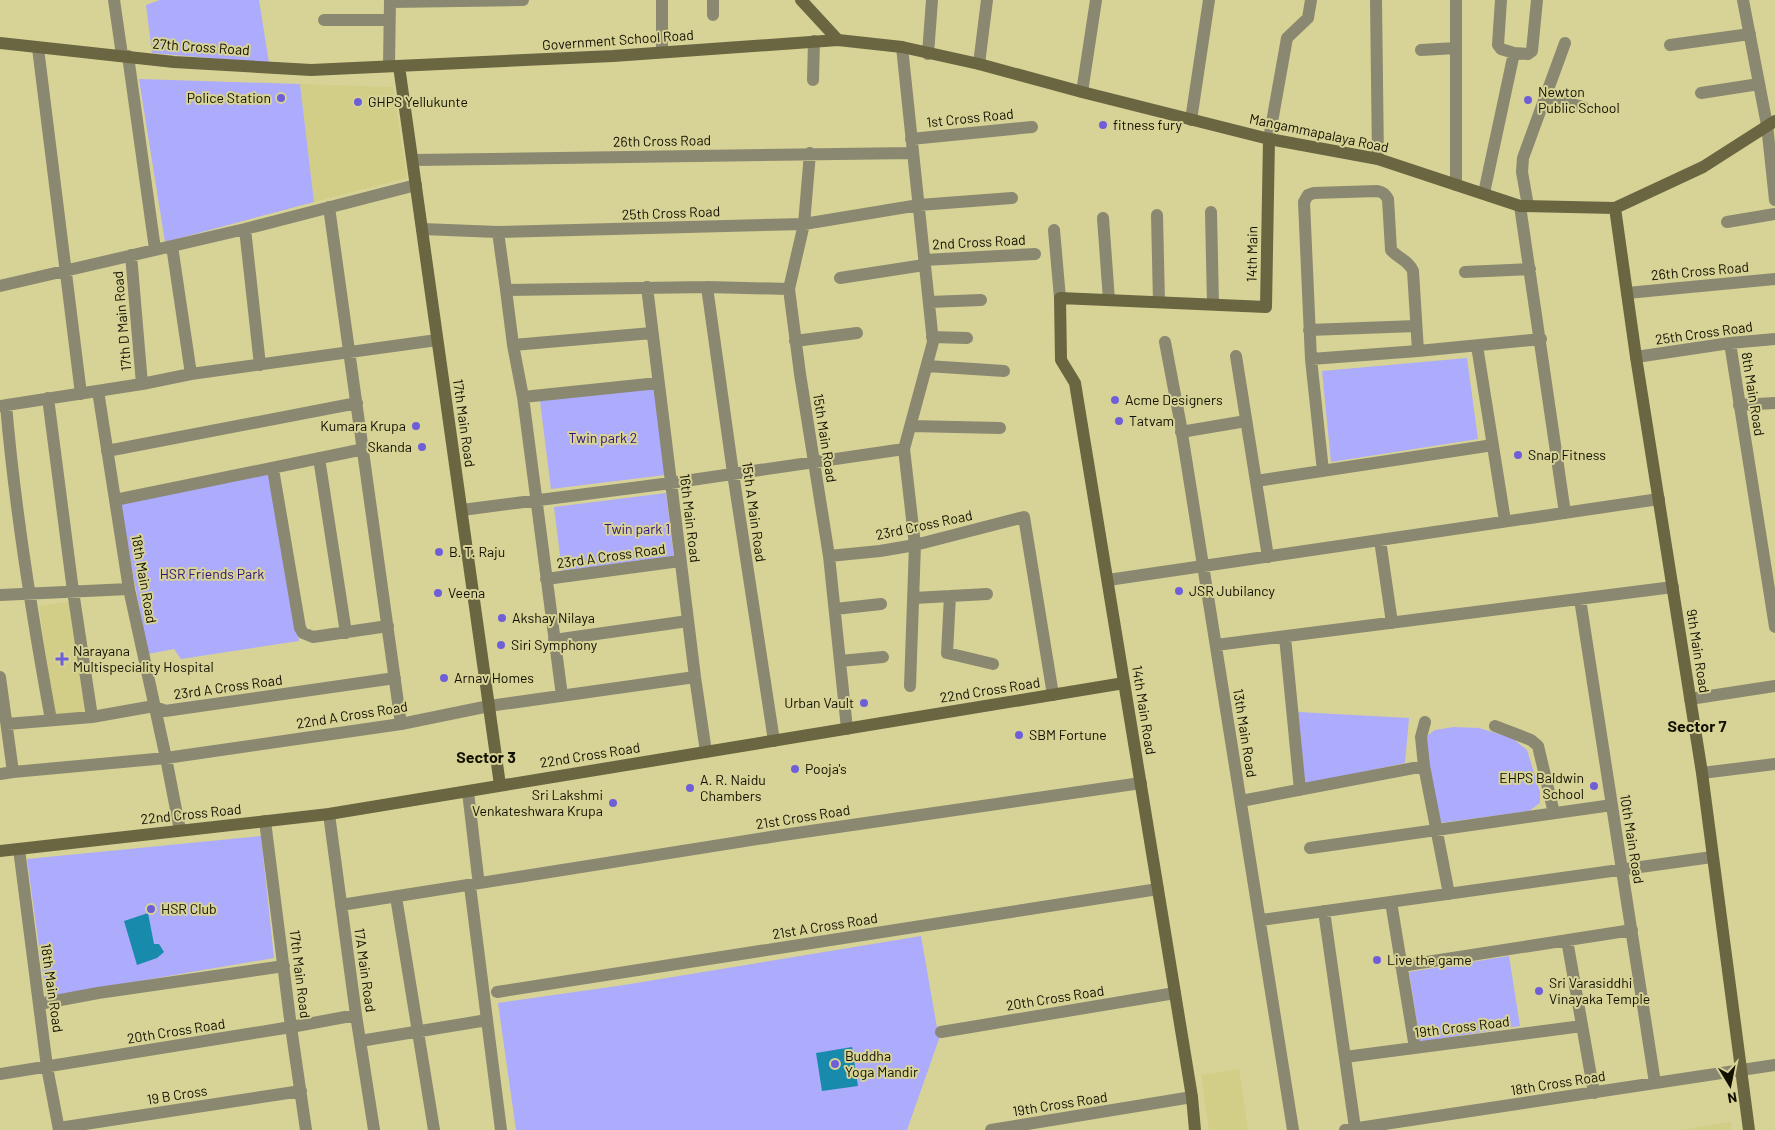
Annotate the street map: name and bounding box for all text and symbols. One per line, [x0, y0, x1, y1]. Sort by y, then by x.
street label: Government School Road [542, 26, 694, 53]
street label: 27th Cross Road [152, 35, 250, 58]
place label: Newton Public School [1538, 83, 1620, 116]
place label: Police Station [187, 89, 271, 106]
marker: Police Station [275, 92, 287, 104]
place label: GHPS Yellukunte [368, 93, 468, 110]
marker: Newton Public School [1522, 94, 1534, 106]
marker: GHPS Yellukunte [352, 96, 364, 108]
street label: 1st Cross Road [925, 104, 1014, 131]
street label: Mangammapalaya Road [1248, 109, 1390, 156]
place label: fitness fury [1113, 116, 1182, 133]
marker: fitness fury [1097, 119, 1109, 131]
street label: 26th Cross Road [613, 131, 711, 150]
street label: 25th Cross Road [622, 202, 720, 223]
street label: 14th Main [1243, 226, 1260, 282]
street label: 2nd Cross Road [932, 231, 1026, 252]
street label: 26th Cross Road [1650, 258, 1750, 283]
street label: 17th D Main Road [109, 270, 134, 372]
street label: 25th Cross Road [1654, 317, 1754, 348]
street label: 8th Main Road [1738, 351, 1769, 437]
street label: 17th Main Road [450, 378, 479, 468]
place label: Acme Designers [1125, 391, 1223, 408]
street label: 15th Main Road [810, 392, 841, 483]
marker: Acme Designers [1109, 394, 1121, 406]
place label: Tatvam [1129, 412, 1174, 429]
marker: Tatvam [1113, 415, 1125, 427]
place label: Kumara Krupa [320, 417, 406, 434]
marker: Kumara Krupa [410, 420, 422, 432]
park label: Twin park 2 [569, 429, 637, 446]
place label: Skanda [368, 438, 412, 455]
marker: Skanda [416, 441, 428, 453]
place label: Snap Fitness [1528, 446, 1606, 463]
marker: Snap Fitness [1512, 449, 1524, 461]
street label: 15th A Main Road [739, 461, 770, 563]
street label: 16th Main Road [677, 472, 704, 563]
street label: 23rd Cross Road [874, 506, 974, 543]
park label: Twin park 1 [604, 520, 670, 537]
street label: 18th Main Road [128, 533, 161, 625]
street label: 23rd A Cross Road [555, 539, 666, 572]
place label: B. T. Raju [449, 543, 505, 560]
marker: B. T. Raju [433, 546, 445, 558]
park label: HSR Friends Park [160, 565, 264, 582]
place label: JSR Jubilancy [1189, 582, 1275, 599]
place label: Veena [448, 584, 485, 601]
marker: JSR Jubilancy [1173, 585, 1185, 597]
marker: Veena [432, 587, 444, 599]
street label: 9th Main Road [1683, 608, 1714, 694]
place label: Akshay Nilaya [512, 609, 595, 626]
marker: Akshay Nilaya [496, 612, 508, 624]
place label: Siri Symphony [511, 636, 598, 653]
marker: Siri Symphony [495, 639, 507, 651]
place label: Narayana Multispeciality Hospital [73, 642, 214, 675]
marker: Narayana Multispeciality Hospital [55, 652, 69, 666]
street label: 14th Main Road [1129, 664, 1160, 756]
place label: Arnav Homes [454, 669, 534, 686]
street label: 23rd A Cross Road [172, 670, 283, 703]
marker: Arnav Homes [438, 672, 450, 684]
street label: 22nd Cross Road [939, 673, 1041, 706]
street label: 13th Main Road [1230, 687, 1261, 778]
place label: Urban Vault [784, 694, 854, 711]
street label: 22nd A Cross Road [295, 697, 409, 732]
marker: Urban Vault [858, 697, 870, 709]
district label: Sector 7 [1668, 716, 1727, 735]
place label: SBM Fortune [1029, 726, 1107, 743]
marker: SBM Fortune [1013, 729, 1025, 741]
street label: 22nd Cross Road [539, 738, 641, 771]
district label: Sector 3 [456, 747, 516, 766]
place label: Pooja's [805, 760, 847, 777]
marker: Pooja's [789, 763, 801, 775]
place label: EHPS Baldwin School [1499, 769, 1584, 802]
place label: A. R. Naidu Chambers [700, 771, 766, 804]
marker: EHPS Baldwin School [1588, 780, 1600, 792]
marker: A. R. Naidu Chambers [684, 782, 696, 794]
place label: Sri Lakshmi Venkateshwara Krupa [472, 786, 603, 819]
street label: 10th Main Road [1617, 793, 1648, 885]
marker: Sri Lakshmi Venkateshwara Krupa [607, 797, 619, 809]
street label: 22nd Cross Road [140, 800, 242, 827]
street label: 21st Cross Road [755, 801, 851, 832]
place label: HSR Club [161, 900, 217, 917]
marker: HSR Club [145, 903, 157, 915]
street label: 21st A Cross Road [771, 909, 879, 942]
street label: 17A Main Road [351, 927, 380, 1013]
street label: 17th Main Road [287, 929, 314, 1019]
street label: 18th Main Road [38, 942, 67, 1034]
place label: Live the game [1387, 951, 1472, 968]
marker: Live the game [1371, 954, 1383, 966]
place label: Sri Varasiddhi Vinayaka Temple [1549, 974, 1650, 1007]
street label: 20th Cross Road [1005, 981, 1105, 1014]
marker: Sri Varasiddhi Vinayaka Temple [1533, 985, 1545, 997]
street label: 19th Cross Road [1413, 1012, 1511, 1041]
street label: 20th Cross Road [126, 1014, 226, 1047]
place label: Buddha Yoga Mandir [845, 1047, 918, 1080]
marker: Buddha Yoga Mandir [829, 1058, 841, 1070]
north arrow [1705, 1060, 1755, 1110]
street label: 18th Cross Road [1509, 1067, 1607, 1098]
street label: 19 B Cross [145, 1081, 209, 1108]
street label: 19th Cross Road [1011, 1088, 1109, 1119]
text: N [1726, 1089, 1738, 1107]

